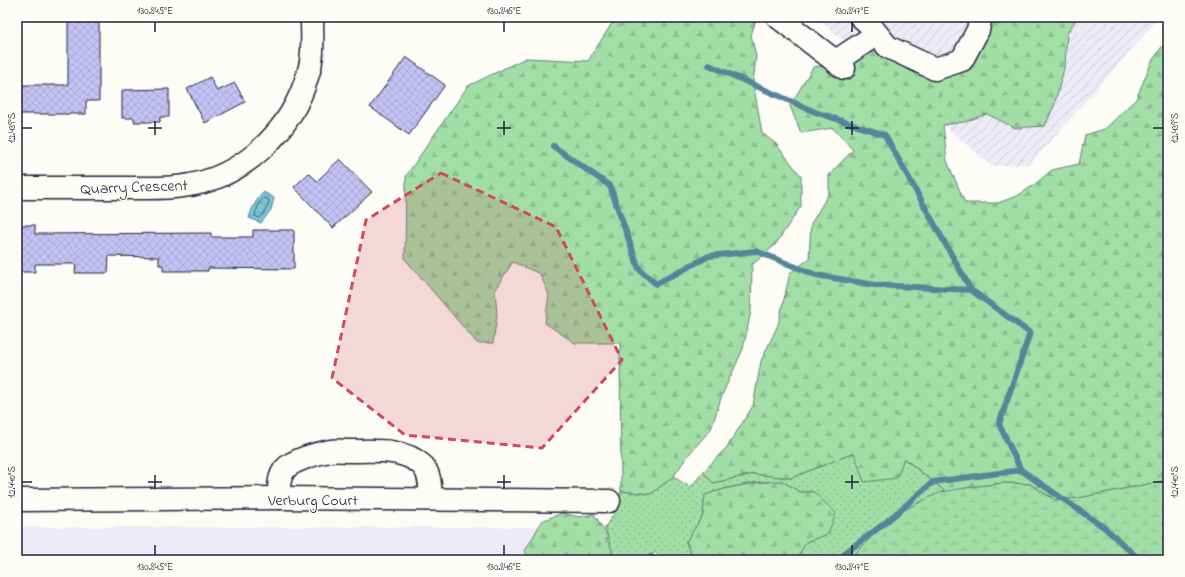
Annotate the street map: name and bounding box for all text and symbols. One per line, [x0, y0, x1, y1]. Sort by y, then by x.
text: 130.845°E [137, 4, 173, 19]
text: 130.846°E [487, 4, 521, 19]
text: 130.847°E [835, 4, 869, 19]
text: 12.439°S [5, 112, 20, 143]
text: 12.439°S [1168, 112, 1183, 143]
street label: Quarry Crescent [80, 174, 189, 202]
text: 12.440°S [5, 465, 20, 498]
text: 12.440°S [1168, 465, 1183, 498]
street label: Verburg Court [267, 489, 359, 513]
text: 130.845°E [137, 560, 173, 575]
text: 130.846°E [487, 560, 521, 575]
text: 130.847°E [835, 560, 869, 575]

